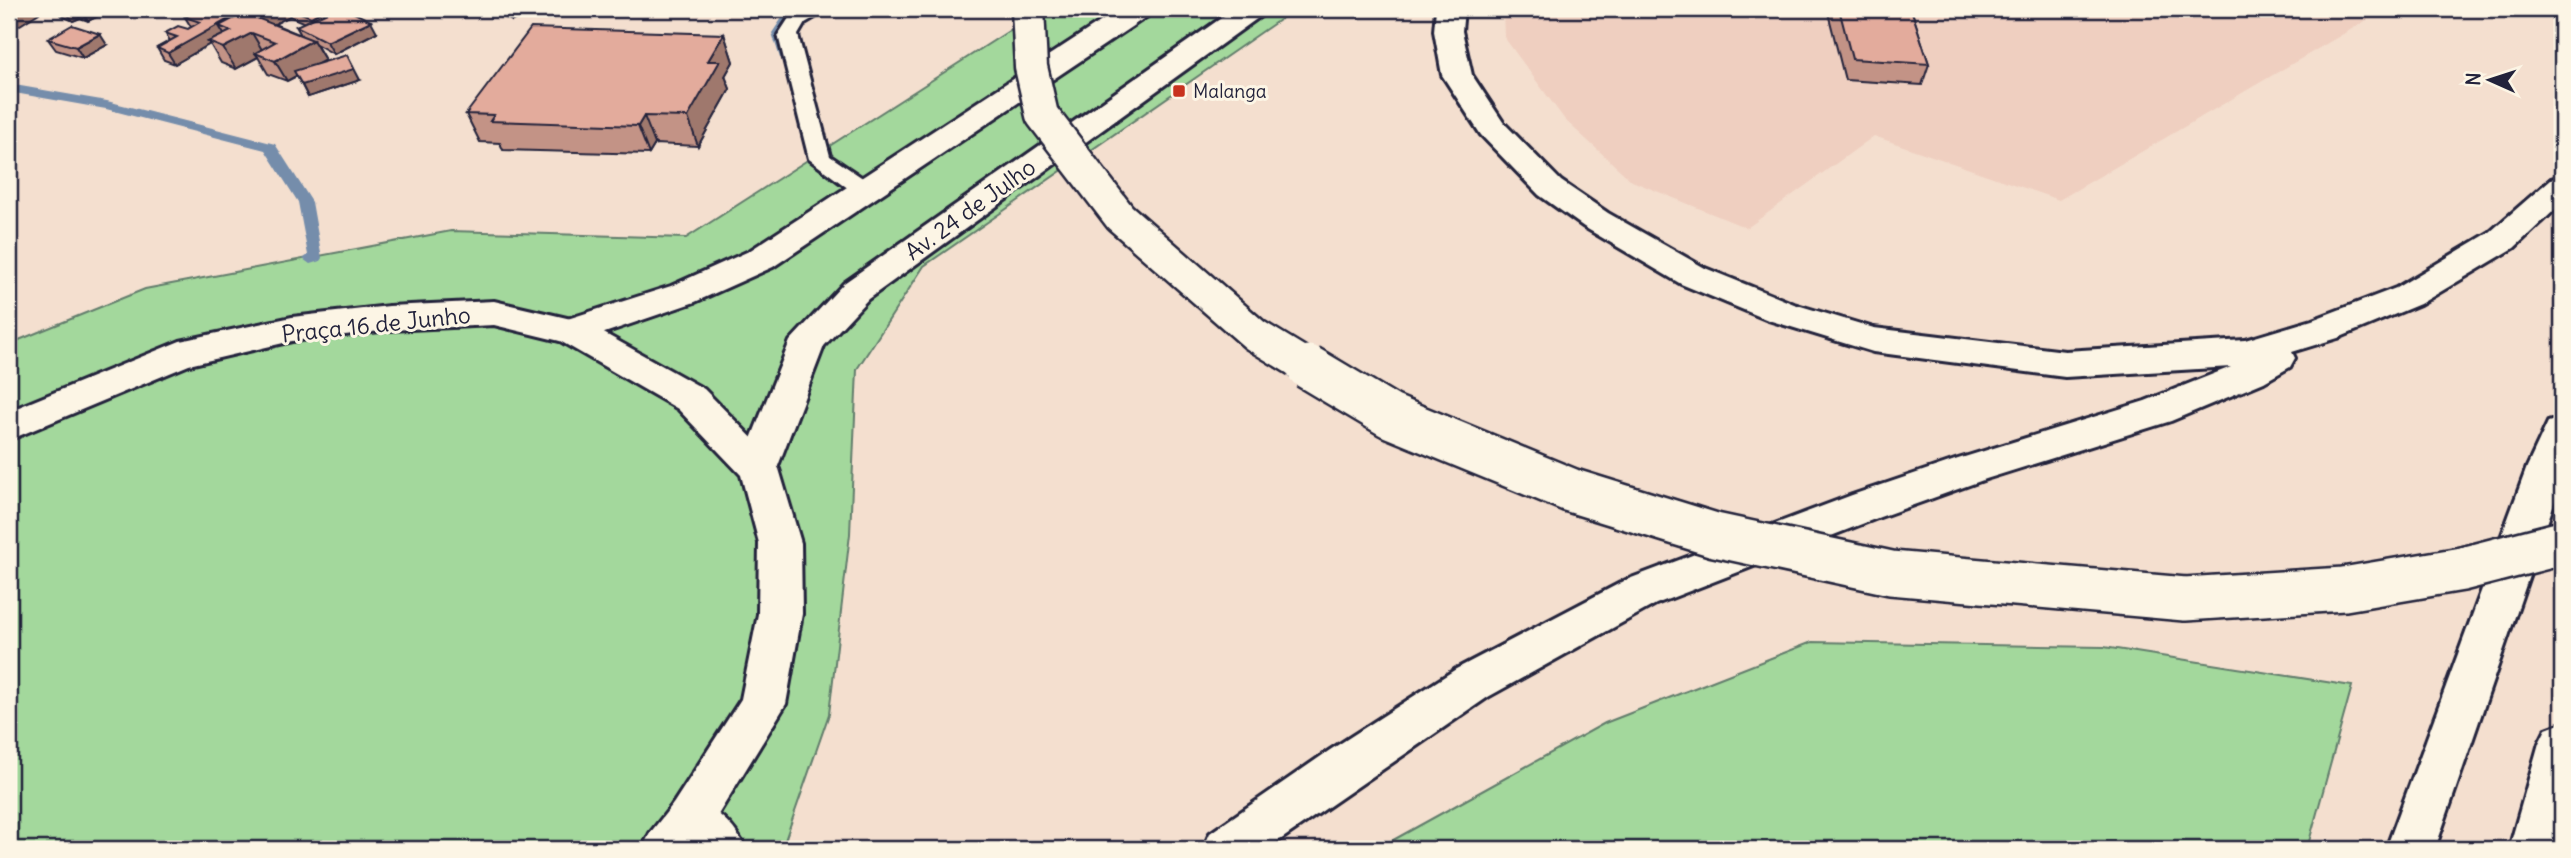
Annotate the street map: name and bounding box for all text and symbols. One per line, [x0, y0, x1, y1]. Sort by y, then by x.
north arrow [2456, 46, 2526, 116]
text: N [2461, 72, 2485, 86]
place label: Malanga [1193, 79, 1267, 103]
marker: Malanga [1171, 83, 1187, 99]
street label: Av. 24 de Julho [899, 152, 1041, 266]
street label: Praça 16 de Junho [280, 300, 472, 348]

